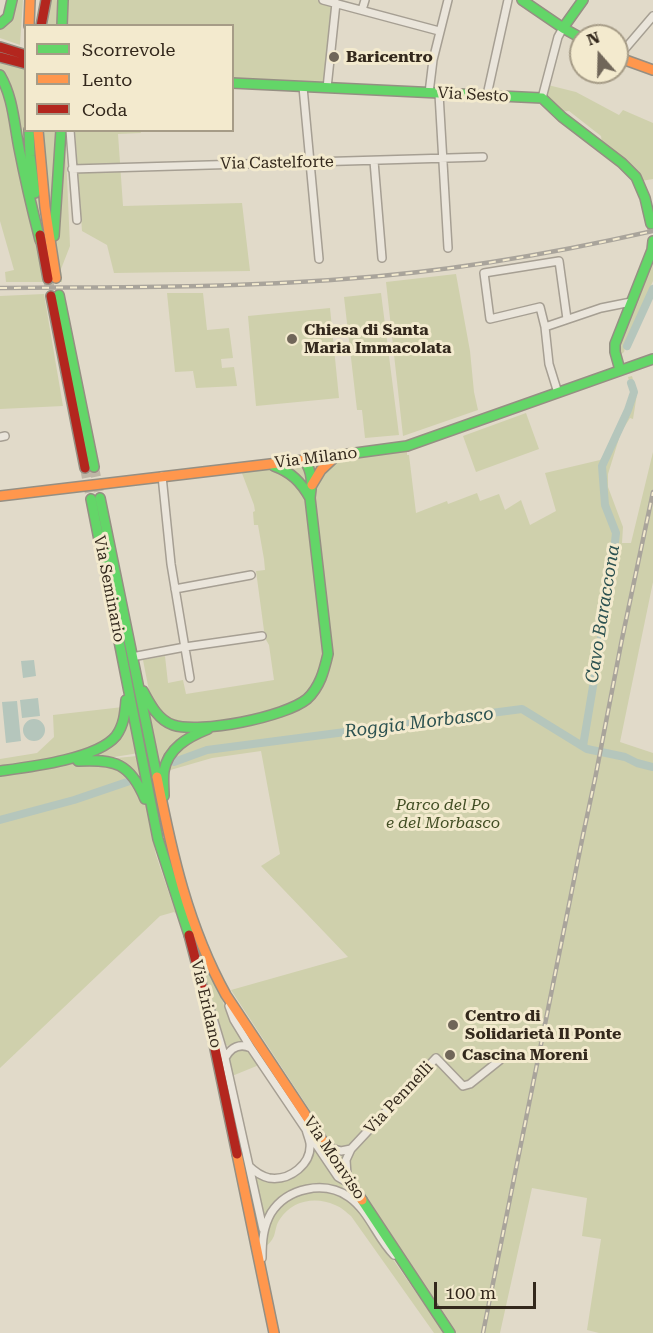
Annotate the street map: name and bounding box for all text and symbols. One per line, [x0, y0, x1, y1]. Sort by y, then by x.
legend [24, 24, 234, 132]
north arrow [569, 24, 629, 84]
text: N [584, 27, 602, 50]
text: Scorrevole [82, 39, 175, 60]
place label: Baricentro [346, 47, 433, 67]
marker: Baricentro [327, 50, 341, 64]
text: Lento [82, 69, 132, 90]
street label: Via Sesto [437, 84, 509, 106]
text: Coda [82, 99, 127, 120]
street label: Via Castelforte [220, 152, 334, 174]
place label: Chiesa di Santa Maria Immacolata [304, 320, 451, 358]
marker: Chiesa di Santa Maria Immacolata [285, 332, 299, 346]
street label: Via Milano [274, 443, 358, 473]
street label: Via Seminario [89, 534, 129, 644]
water label: Cavo Baraccona [581, 543, 625, 685]
water label: Roggia Morbasco [343, 703, 495, 743]
park label: Parco del Po e del Morbasco [386, 795, 500, 833]
street label: Via Eridano [187, 958, 225, 1050]
place label: Centro di Solidarietà Il Ponte [465, 1006, 621, 1044]
marker: Centro di Solidarietà Il Ponte [446, 1018, 460, 1032]
place label: Cascina Moreni [462, 1045, 588, 1065]
marker: Cascina Moreni [443, 1048, 457, 1062]
street label: Via Pennelli [361, 1058, 437, 1138]
street label: Via Monviso [299, 1113, 369, 1203]
scale bar [437, 1270, 539, 1308]
text: 100 m [445, 1282, 496, 1303]

